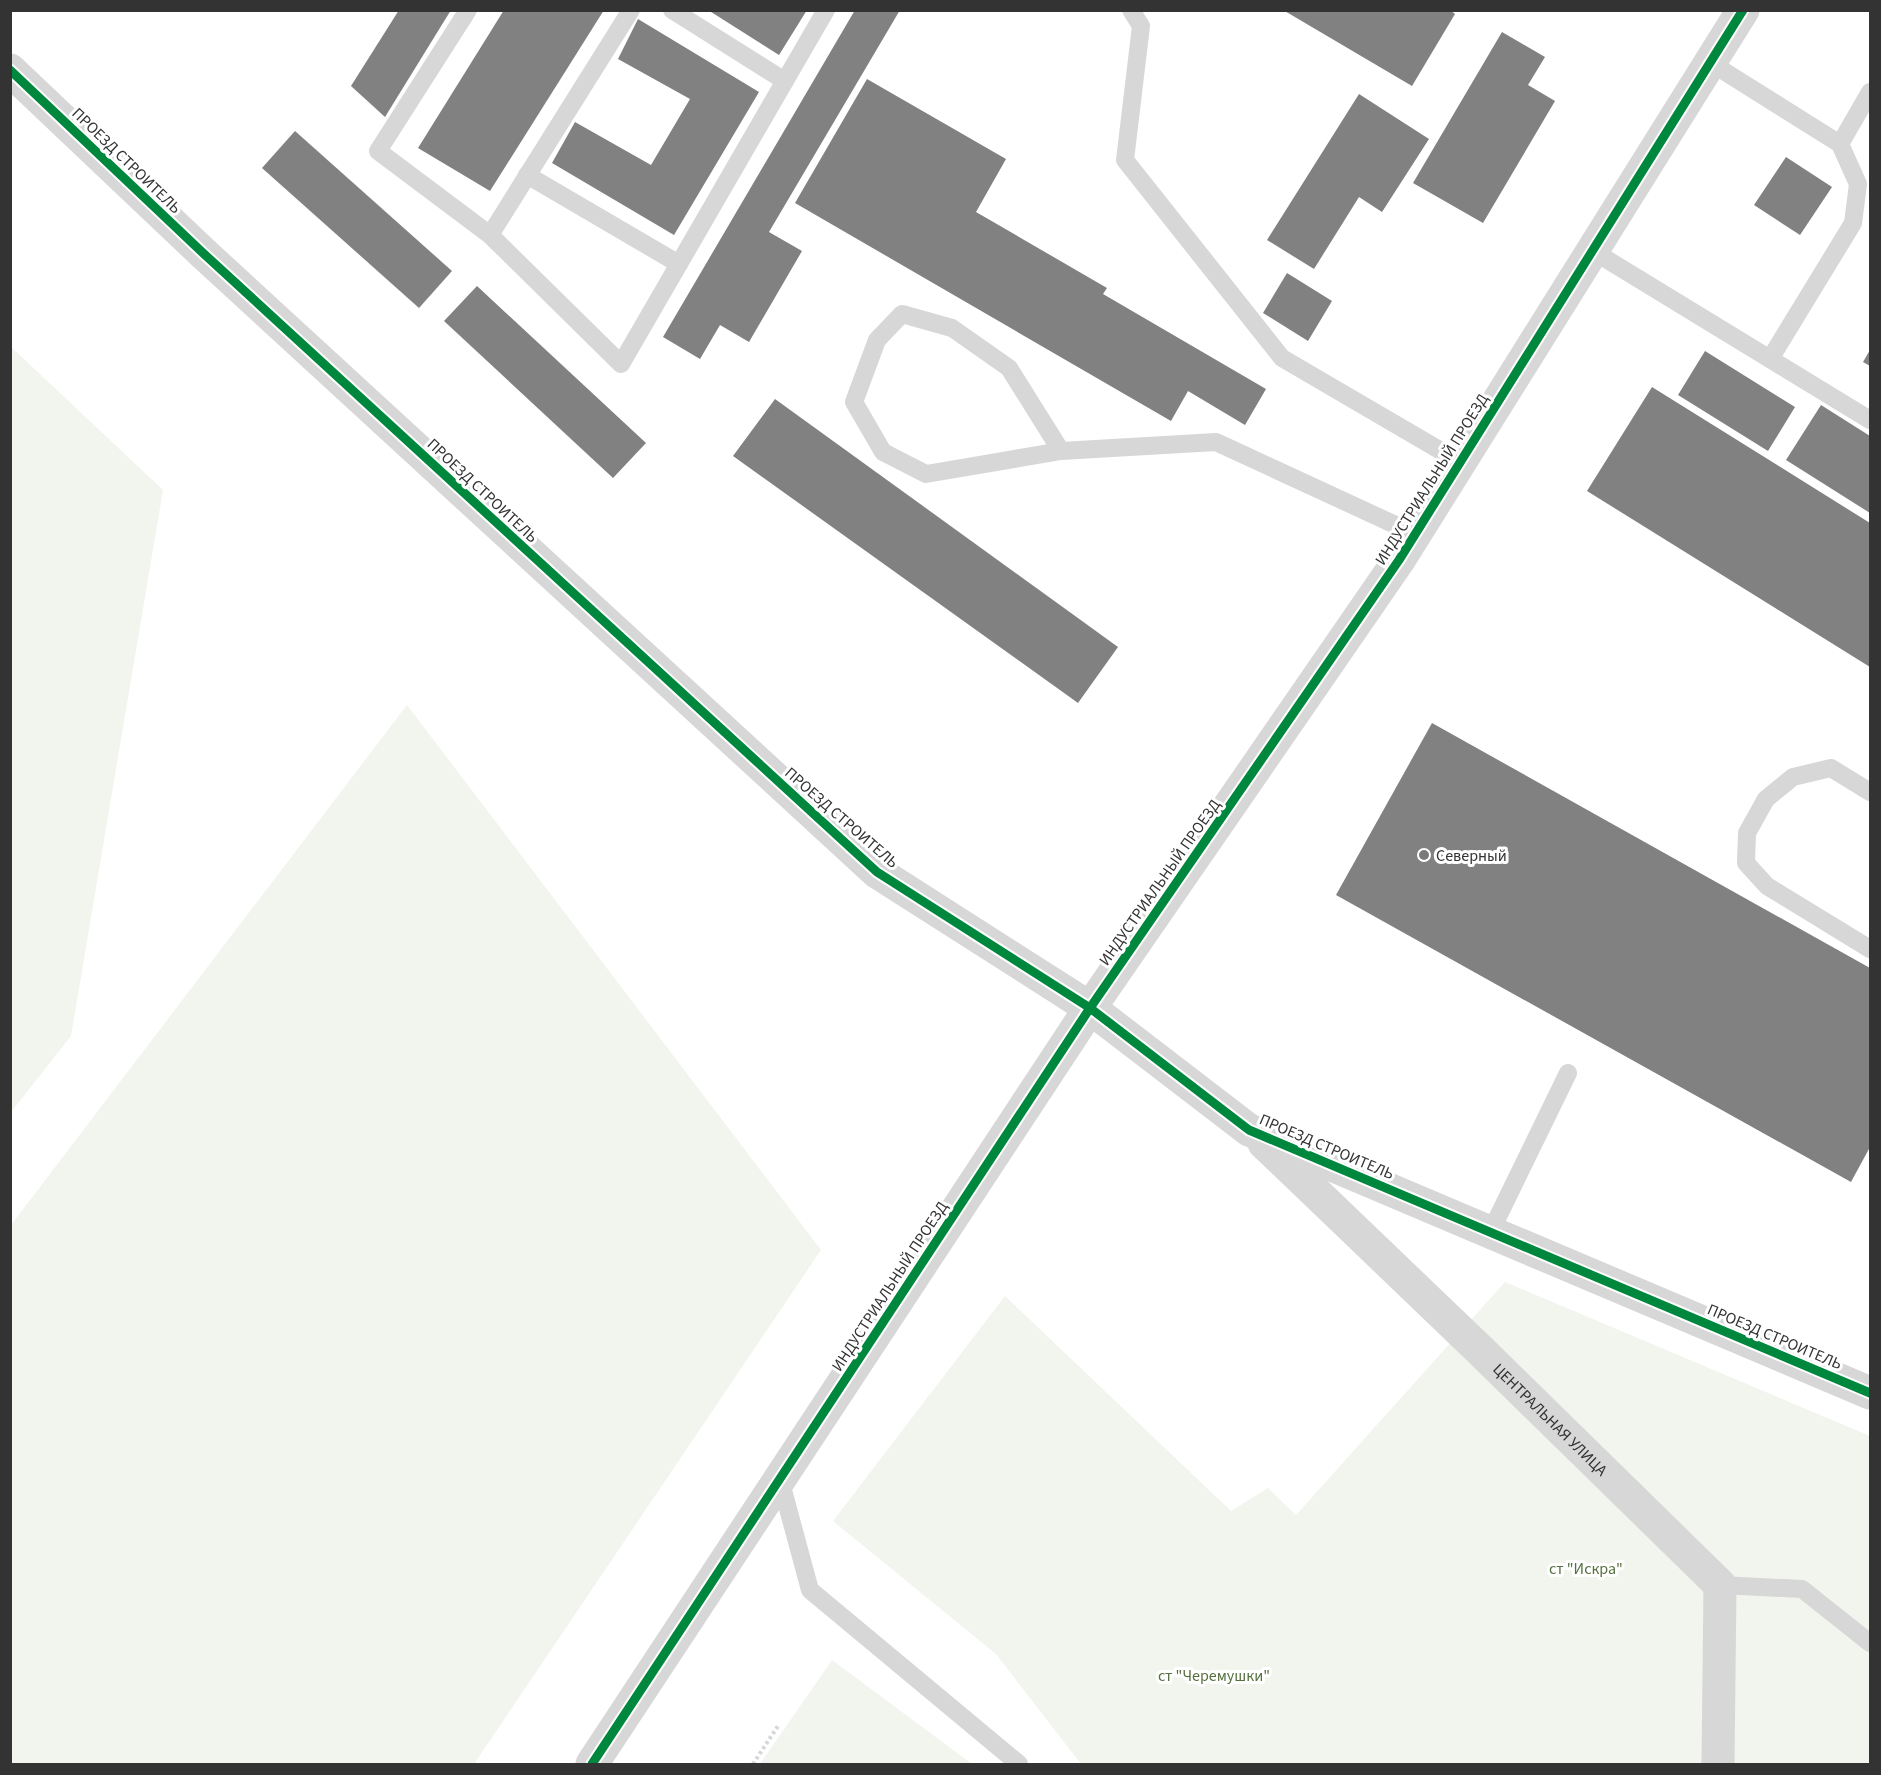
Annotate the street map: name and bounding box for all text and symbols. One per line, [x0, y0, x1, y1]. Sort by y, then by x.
street label: ПРОЕЗД СТРОИТЕЛЬ [67, 103, 186, 219]
street label: ИНДУСТРИАЛЬНЫЙ ПРОЕЗД [1370, 390, 1494, 570]
street label: ПРОЕЗД СТРОИТЕЛЬ [422, 434, 543, 548]
street label: ПРОЕЗД СТРОИТЕЛЬ [780, 762, 903, 873]
street label: ИНДУСТРИАЛЬНЫЙ ПРОЕЗД [1094, 795, 1226, 970]
place label: Северный [1436, 845, 1507, 867]
marker: Северный [1417, 848, 1431, 862]
street label: ПРОЕЗД СТРОИТЕЛЬ [1256, 1109, 1397, 1185]
street label: ИНДУСТРИАЛЬНЫЙ ПРОЕЗД [827, 1197, 953, 1376]
street label: ПРОЕЗД СТРОИТЕЛЬ [1704, 1299, 1845, 1375]
street label: ЦЕНТРАЛЬНАЯ УЛИЦА [1488, 1359, 1612, 1481]
park label: ст "Искра" [1549, 1558, 1623, 1580]
park label: ст "Черемушки" [1158, 1665, 1270, 1687]

